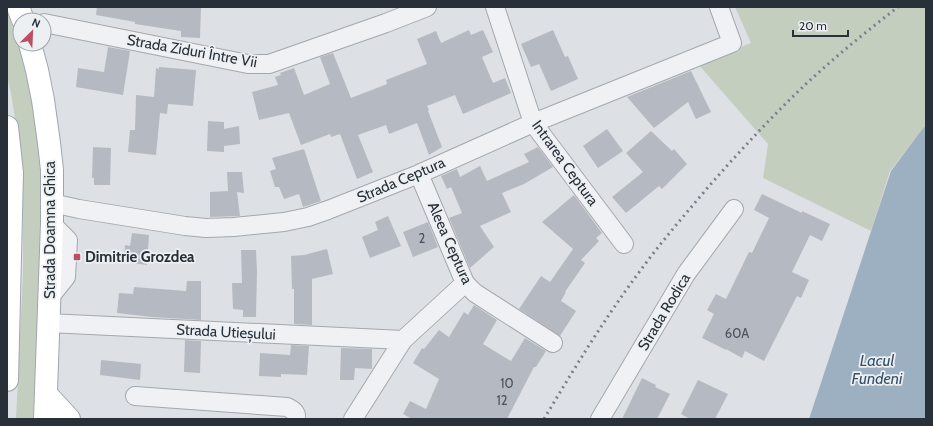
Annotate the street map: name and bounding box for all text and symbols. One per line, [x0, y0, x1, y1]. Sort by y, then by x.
north arrow [12, 12, 52, 52]
scale bar [793, 12, 848, 38]
text: N [30, 15, 42, 31]
text: 20 m [799, 18, 827, 33]
street label: Strada Ziduri Între Vii [125, 30, 259, 71]
street label: Intrarea Ceptura [528, 117, 603, 210]
street label: Strada Ceptura [354, 153, 449, 207]
street label: Strada Doamna Ghica [41, 160, 59, 299]
street label: Aleea Ceptura [424, 199, 476, 288]
house number: 2 [419, 230, 426, 246]
place label: Dimitrie Grozdea [85, 248, 195, 266]
marker: Dimitrie Grozdea [72, 252, 82, 262]
street label: Strada Rodica [634, 269, 694, 354]
street label: Strada Utieșului [176, 320, 276, 345]
house number: 60A [725, 325, 749, 341]
water label: Lacul Fundeni [852, 351, 903, 388]
house number: 10 [500, 375, 514, 391]
house number: 12 [496, 392, 508, 408]

